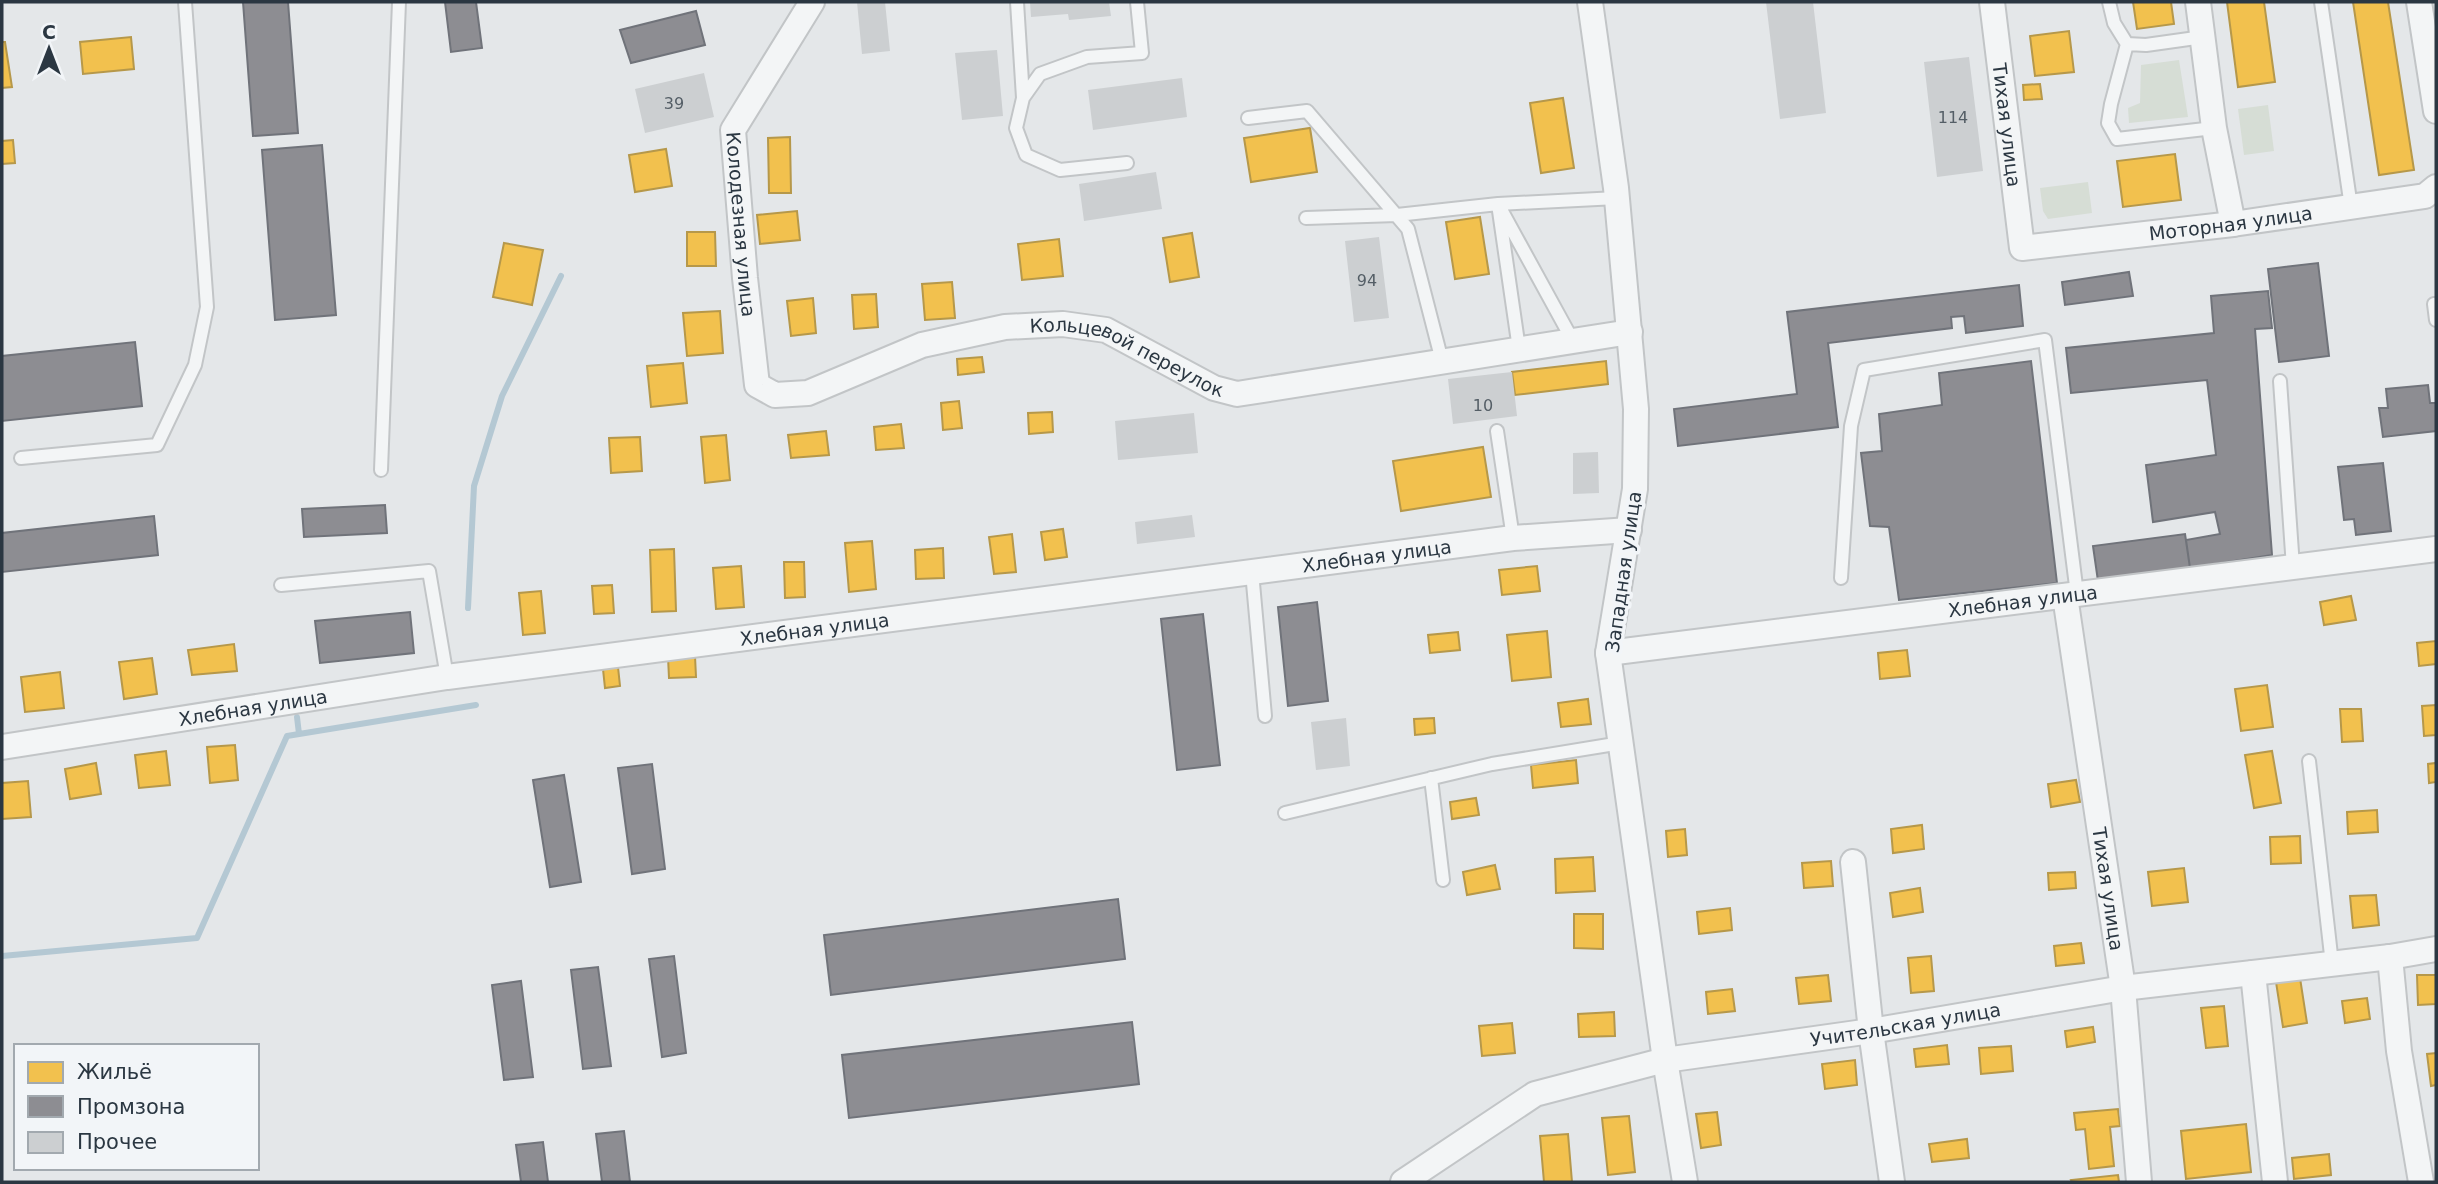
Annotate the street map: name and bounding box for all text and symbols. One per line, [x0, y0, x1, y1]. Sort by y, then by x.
north arrow [14, 14, 84, 84]
text: С [42, 21, 56, 43]
street label: Тихая улица [1988, 61, 2025, 188]
house number: 39 [664, 94, 684, 113]
house number: 114 [1938, 108, 1968, 127]
street label: Колодезная улица [722, 131, 760, 318]
street label: Моторная улица [2148, 202, 2314, 244]
house number: 94 [1357, 271, 1377, 290]
street label: Кольцевой переулок [1029, 313, 1226, 401]
house number: 10 [1473, 396, 1493, 415]
street label: Западная улица [1601, 490, 1645, 654]
street label: Хлебная улица [1301, 535, 1453, 576]
street label: Хлебная улица [1947, 581, 2099, 621]
street label: Хлебная улица [738, 608, 890, 650]
street label: Хлебная улица [177, 685, 329, 730]
street label: Тихая улица [2088, 825, 2128, 952]
street label: Учительская улица [1809, 998, 2002, 1050]
legend [14, 1044, 259, 1170]
text: Жильё [77, 1060, 152, 1084]
text: Промзона [77, 1095, 185, 1119]
text: Прочее [77, 1130, 157, 1154]

